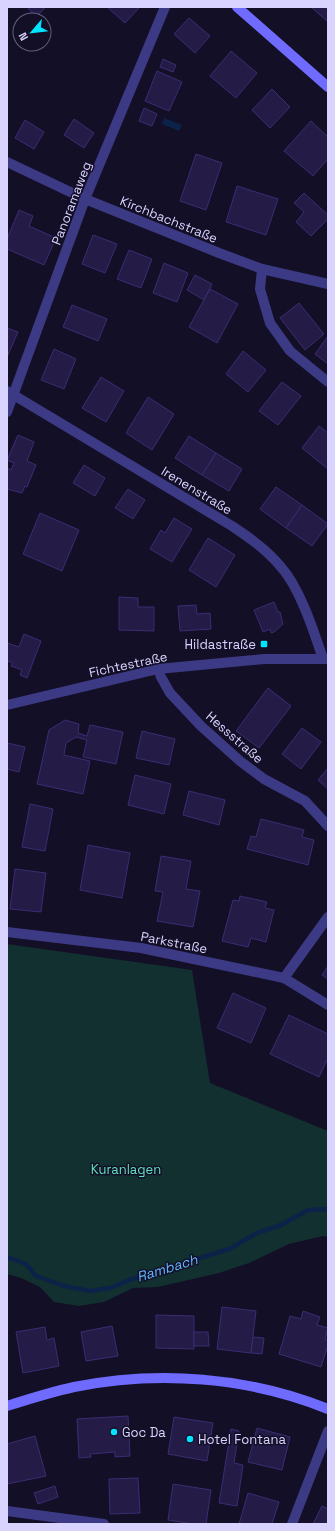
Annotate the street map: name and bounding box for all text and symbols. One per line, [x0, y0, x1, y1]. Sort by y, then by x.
north arrow [12, 12, 52, 52]
text: N [15, 30, 31, 43]
street label: Panoramaweg [48, 159, 95, 247]
street label: Kirchbachstraße [118, 192, 220, 247]
street label: Irenenstraße [158, 463, 235, 518]
place label: Hildastraße [185, 636, 256, 653]
marker: Hildastraße [259, 639, 269, 649]
street label: Fichtestraße [87, 648, 169, 681]
street label: Hessstraße [202, 708, 267, 767]
street label: Parkstraße [139, 928, 209, 957]
park label: Kuranlagen [91, 1161, 161, 1178]
water label: Rambach [134, 1250, 200, 1286]
place label: Goc Da [122, 1424, 166, 1441]
marker: Goc Da [109, 1427, 119, 1437]
place label: Hotel Fontana [198, 1431, 286, 1448]
marker: Hotel Fontana [185, 1434, 195, 1444]

